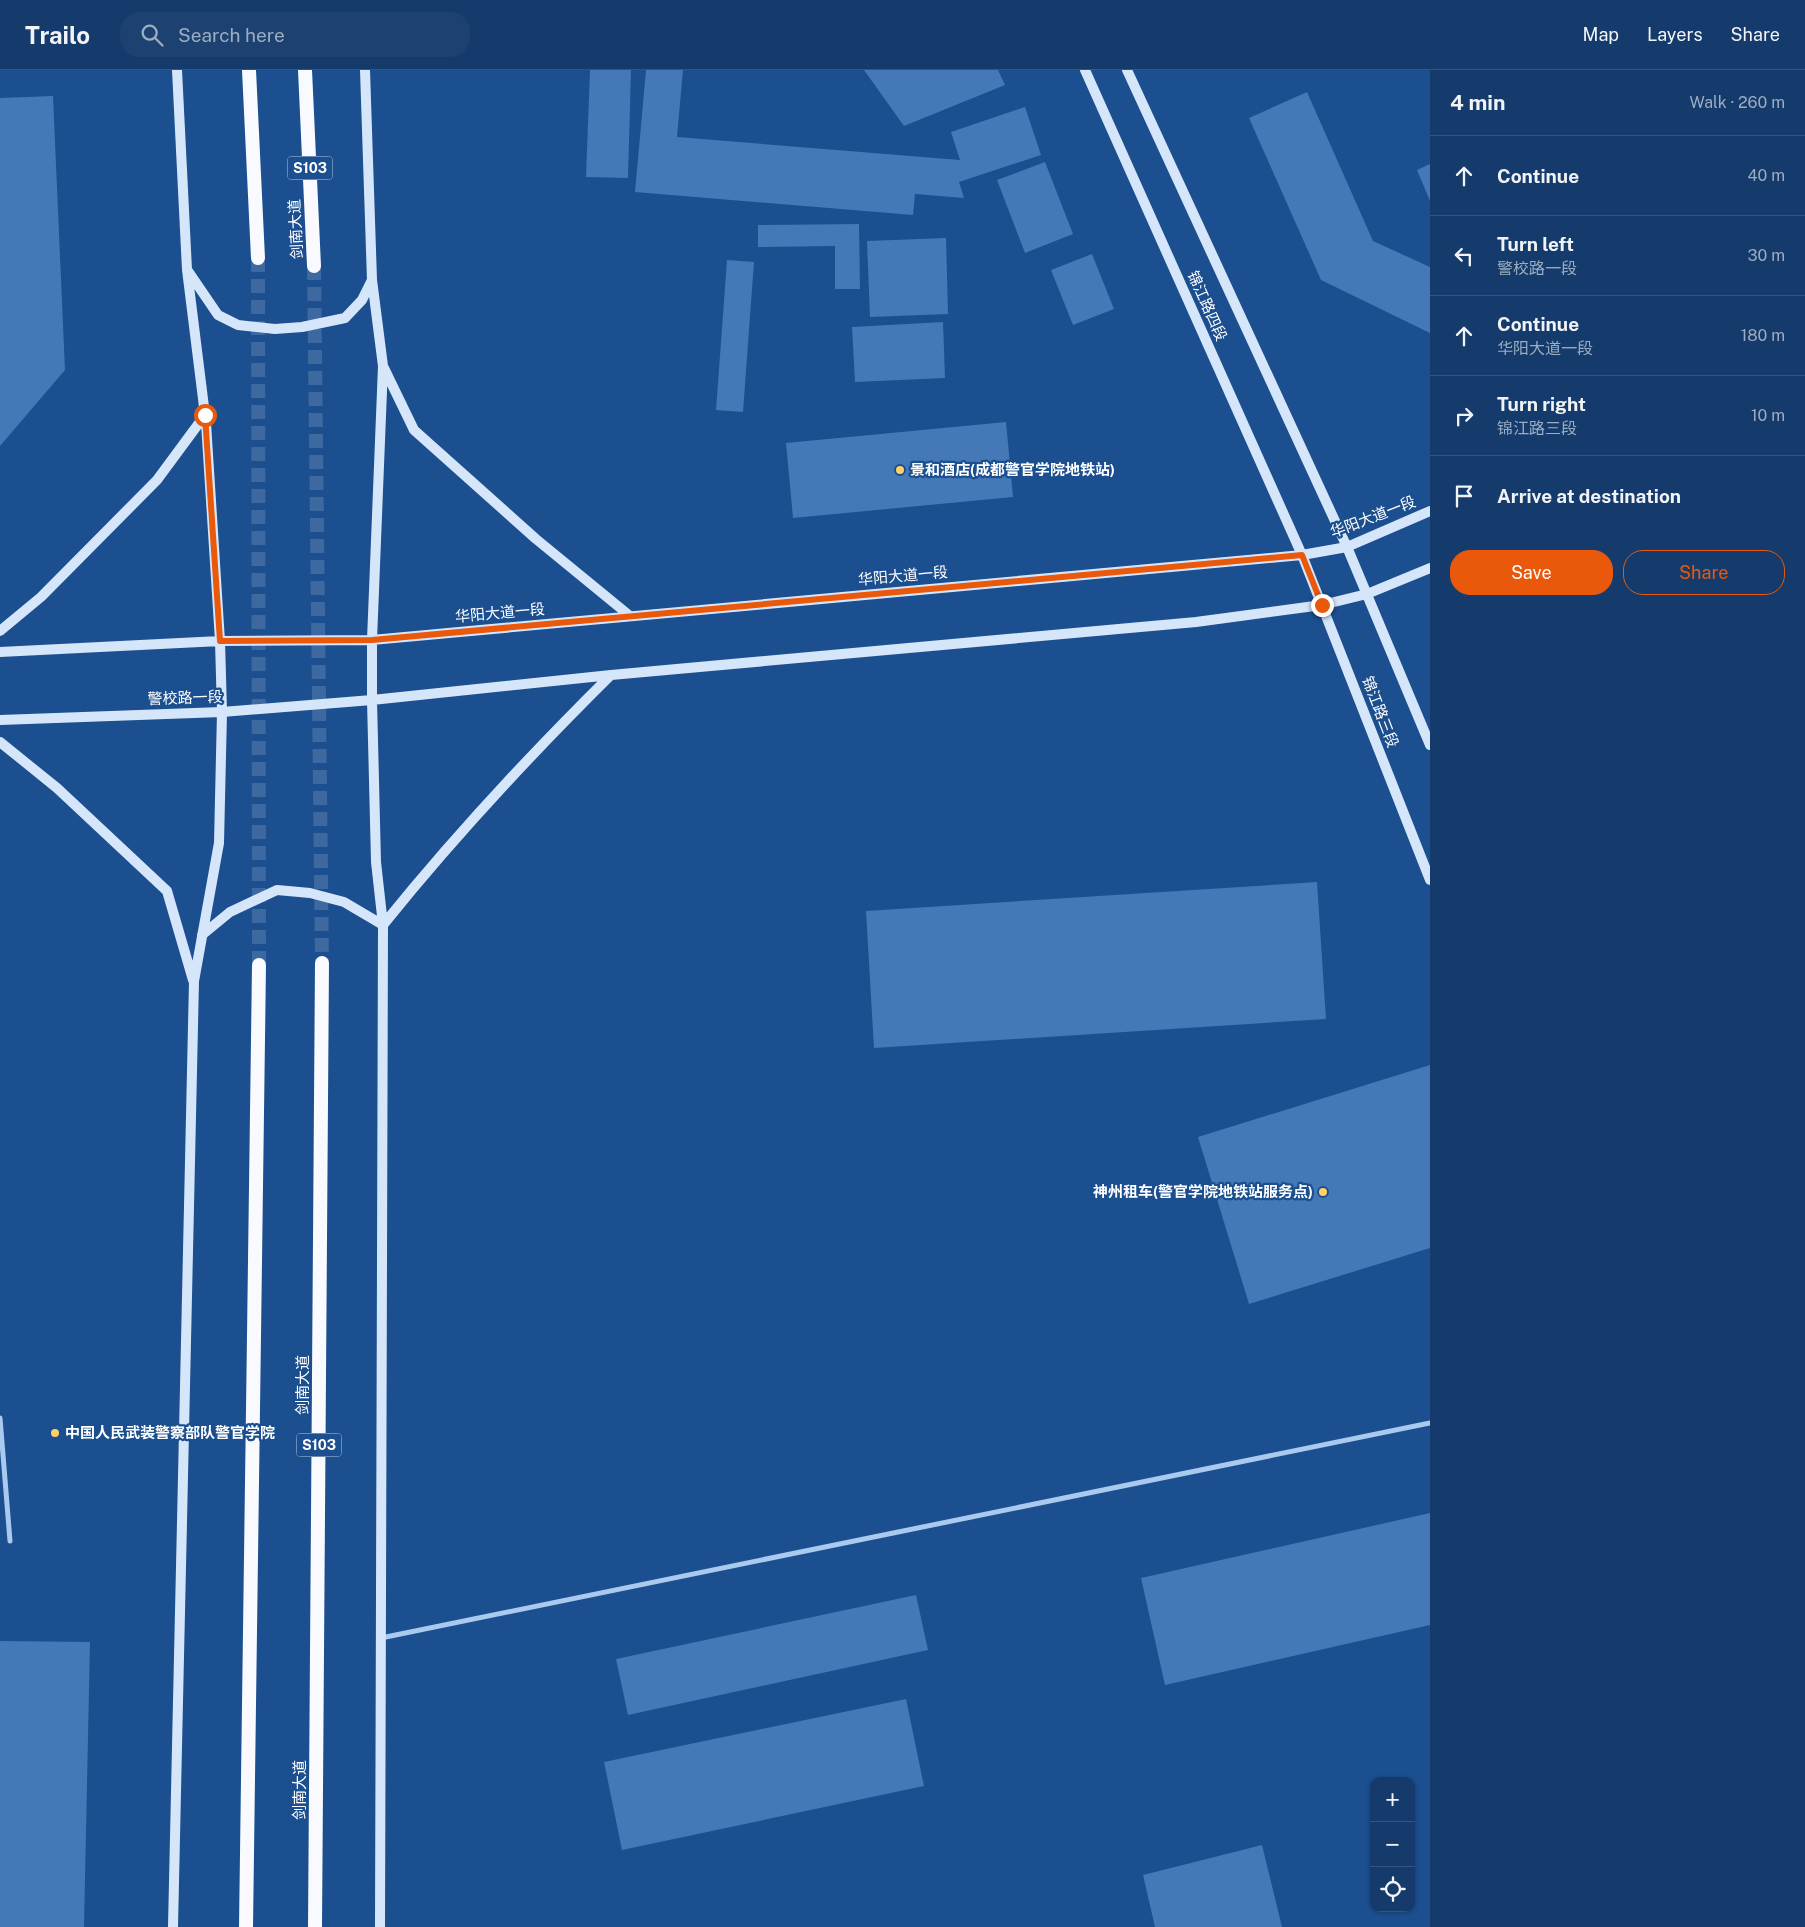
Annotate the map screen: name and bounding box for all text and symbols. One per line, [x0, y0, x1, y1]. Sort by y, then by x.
search box [120, 12, 470, 57]
text: Trailo [25, 21, 90, 49]
icon: search [138, 21, 166, 49]
text: Search here [178, 24, 285, 46]
text: Map [1583, 24, 1619, 45]
text: Layers [1647, 24, 1703, 45]
text: Share [1731, 24, 1780, 45]
text: 4 min [1450, 90, 1505, 115]
text: Walk · 260 m [1690, 93, 1785, 112]
road number: S103 [288, 156, 332, 180]
icon: ahead [1450, 162, 1478, 190]
text: Continue [1497, 165, 1579, 187]
text: 40 m [1747, 166, 1785, 185]
street label: 剑南大道 [285, 199, 306, 259]
text: Turn left [1497, 233, 1574, 255]
icon: left [1450, 242, 1478, 270]
text: 30 m [1748, 246, 1785, 265]
text: 警校路一段 [1497, 259, 1577, 278]
street label: 锦江路四段 [1184, 268, 1230, 344]
text: Continue [1497, 313, 1579, 335]
icon: ahead [1450, 322, 1478, 350]
text: 180 m [1741, 326, 1785, 345]
text: 华阳大道一段 [1497, 339, 1593, 358]
text: Turn right [1497, 393, 1586, 415]
icon: right [1450, 402, 1478, 430]
route start [194, 404, 217, 427]
text: 10 m [1751, 406, 1785, 425]
text: 锦江路三段 [1497, 419, 1577, 438]
place label: 景和酒店(成都警官学院地铁站) [910, 461, 1115, 478]
marker: 景和酒店(成都警官学院地铁站) [894, 464, 906, 476]
icon: arrive [1450, 482, 1478, 510]
text: Arrive at destination [1497, 485, 1681, 507]
street label: 华阳大道一段 [1328, 492, 1418, 541]
button: Save [1450, 550, 1613, 595]
button: Share [1623, 550, 1785, 595]
street label: 华阳大道一段 [857, 563, 949, 588]
route end [1311, 594, 1334, 617]
street label: 华阳大道一段 [454, 600, 546, 625]
street label: 锦江路三段 [1359, 674, 1402, 750]
street label: 警校路一段 [147, 688, 223, 707]
place label: 神州租车(警官学院地铁站服务点) [1093, 1183, 1313, 1200]
marker: 神州租车(警官学院地铁站服务点) [1317, 1186, 1329, 1198]
street label: 剑南大道 [294, 1355, 311, 1415]
place label: 中国人民武装警察部队警官学院 [65, 1424, 275, 1441]
marker: 中国人民武装警察部队警官学院 [49, 1427, 61, 1439]
road number: S103 [296, 1434, 342, 1456]
street label: 剑南大道 [291, 1760, 308, 1820]
map controls [1370, 1777, 1415, 1912]
button: + [1370, 1777, 1415, 1822]
button: − [1370, 1822, 1415, 1867]
button: locate [1370, 1867, 1415, 1912]

